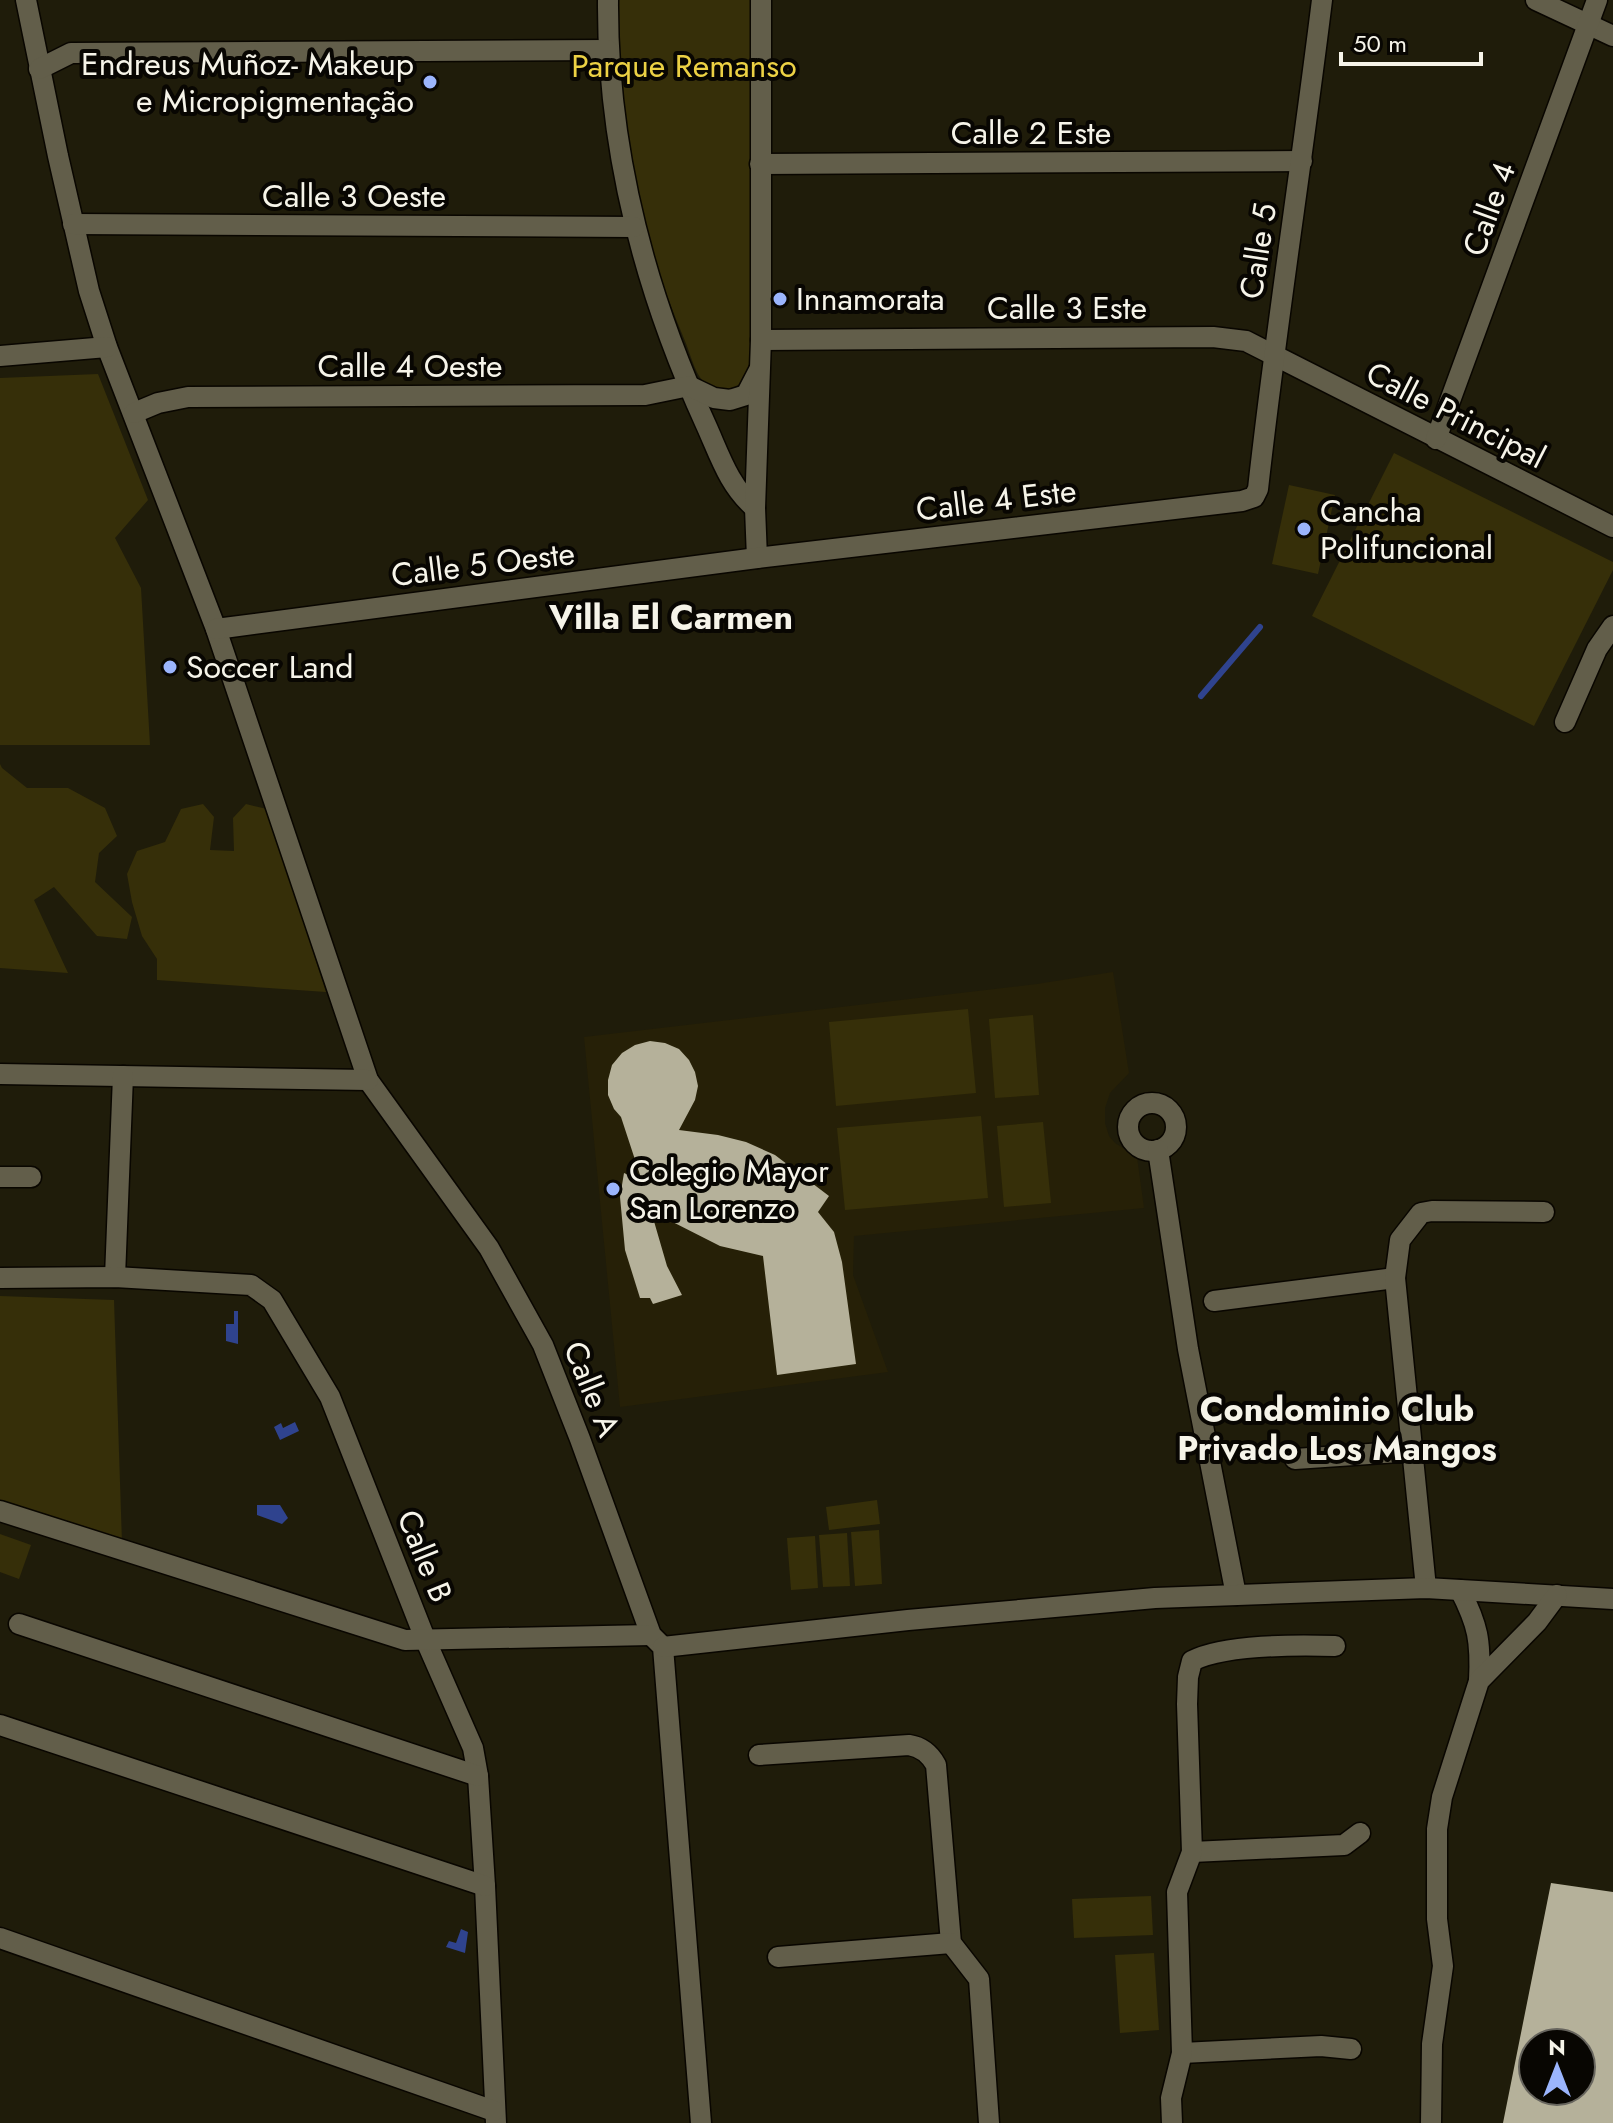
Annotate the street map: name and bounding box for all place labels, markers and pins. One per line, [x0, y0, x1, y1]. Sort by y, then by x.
place label: Endreus Muñoz- Makeup e Micropigmentação [81, 41, 414, 124]
marker: Endreus Muñoz- Makeup e Micropigmentação [421, 73, 439, 91]
place label: Innamorata [796, 276, 945, 322]
marker: Innamorata [771, 290, 789, 308]
place label: Cancha Polifuncional [1320, 488, 1493, 571]
marker: Cancha Polifuncional [1295, 520, 1313, 538]
place label: Soccer Land [186, 644, 354, 690]
marker: Soccer Land [161, 658, 179, 676]
place label: Colegio Mayor San Lorenzo [629, 1148, 829, 1231]
marker: Colegio Mayor San Lorenzo [604, 1180, 622, 1198]

